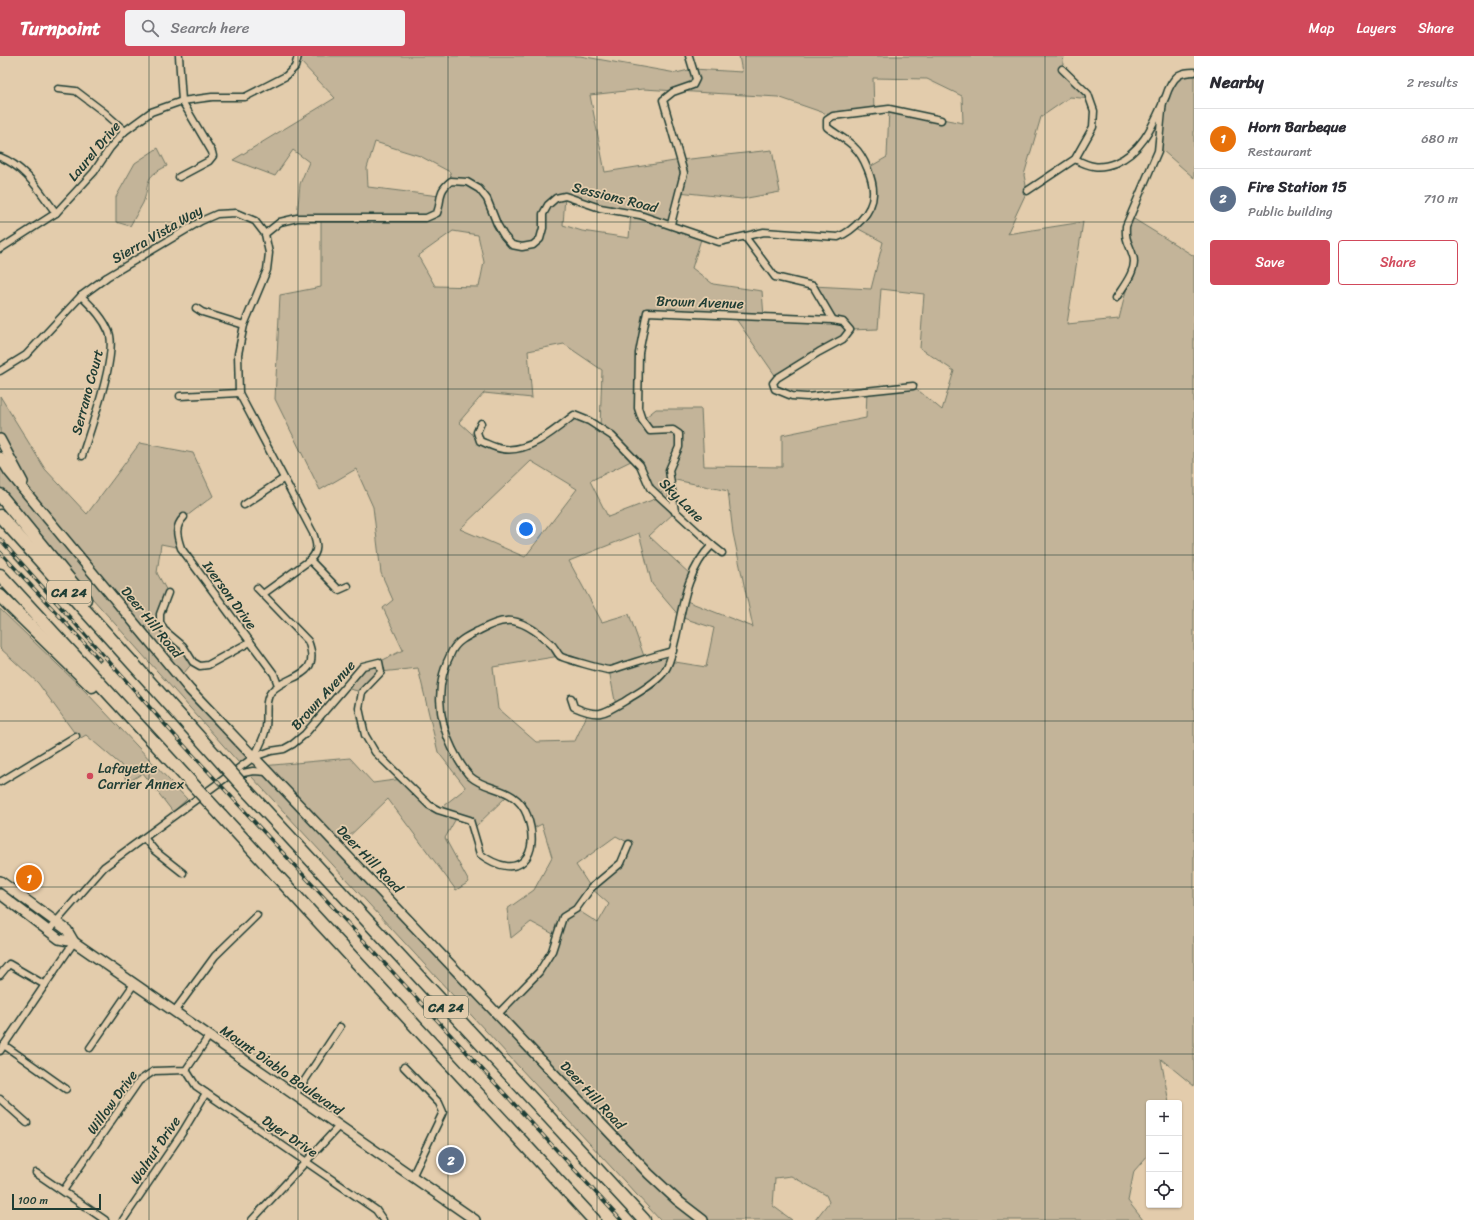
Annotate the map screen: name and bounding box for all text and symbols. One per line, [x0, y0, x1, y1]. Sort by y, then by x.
search box [125, 10, 405, 46]
text: Turnpoint [20, 12, 101, 45]
text: Search here [171, 15, 250, 41]
text: Map [1309, 16, 1334, 41]
text: Layers [1356, 16, 1396, 41]
text: Share [1418, 16, 1454, 41]
icon: search [139, 17, 161, 39]
text: Nearby [1210, 67, 1264, 97]
text: 2 results [1407, 71, 1458, 94]
text: Horn Barbeque [1248, 114, 1346, 140]
street label: Laurel Drive [61, 115, 127, 187]
text: 1 [1220, 127, 1226, 150]
text: 680 m [1421, 127, 1458, 150]
text: Restaurant [1248, 140, 1312, 163]
text: Fire Station 15 [1248, 174, 1347, 200]
street label: Sessions Road [569, 175, 662, 221]
text: 2 [1219, 187, 1227, 210]
text: 710 m [1423, 187, 1458, 210]
street label: Sierra Vista Way [107, 198, 208, 271]
text: Public building [1248, 200, 1333, 223]
button: Save [1210, 240, 1330, 285]
button: Share [1338, 240, 1458, 285]
street label: Brown Avenue [656, 288, 744, 317]
street label: Serrano Court [64, 346, 111, 438]
street label: Sky Lane [653, 472, 710, 529]
your location [516, 519, 536, 539]
street label: Iverson Drive [195, 554, 263, 635]
street label: Deer Hill Road [114, 580, 190, 665]
road number: CA 24 [47, 581, 91, 603]
street label: Brown Avenue [285, 654, 362, 736]
place label: Lafayette Carrier Annex [98, 756, 185, 797]
marker: Lafayette Carrier Annex [85, 771, 95, 781]
street label: Deer Hill Road [330, 819, 410, 901]
pin: 1 [16, 863, 42, 893]
road number: CA 24 [424, 996, 468, 1018]
street label: Mount Diablo Boulevard [215, 1018, 350, 1123]
street label: Deer Hill Road [554, 1055, 633, 1137]
street label: Willow Drive [80, 1065, 144, 1140]
map controls [1146, 1100, 1182, 1208]
button: + [1146, 1100, 1182, 1136]
street label: Dyer Drive [256, 1108, 323, 1165]
street label: Walnut Drive [123, 1111, 188, 1190]
button: − [1146, 1136, 1182, 1172]
pin: 2 [438, 1145, 464, 1175]
button: locate [1146, 1172, 1182, 1208]
text: 100 m [18, 1191, 48, 1210]
scale bar [12, 1192, 101, 1211]

